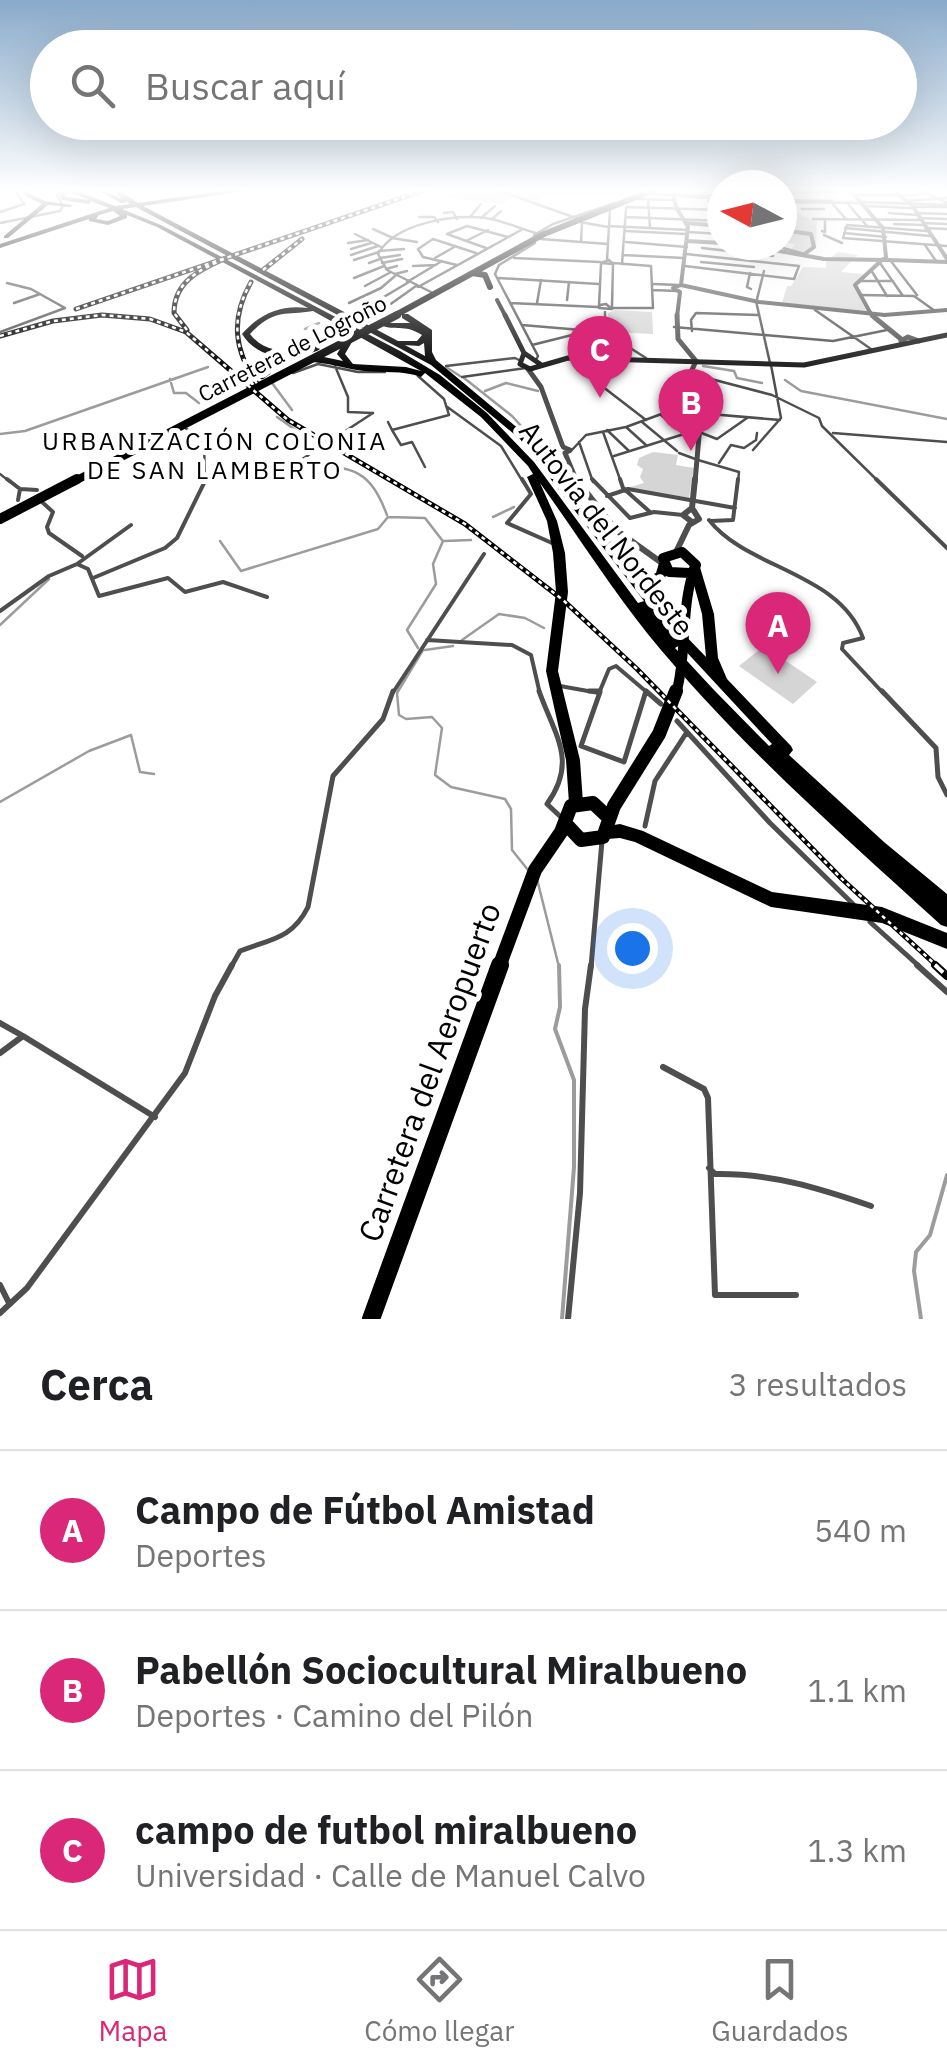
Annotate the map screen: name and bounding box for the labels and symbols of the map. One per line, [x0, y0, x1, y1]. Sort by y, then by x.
north arrow [707, 170, 797, 260]
street label: Carretera de Logroño [193, 288, 391, 408]
pin: C [568, 316, 632, 398]
pin: B [658, 368, 724, 451]
street label: Autovía del Nordeste [511, 413, 703, 643]
district label: URBANIZACIÓN COLONIA DE SAN LAMBERTO [42, 424, 388, 486]
pin: A [746, 592, 810, 674]
street label: Carretera del Aeropuerto [348, 897, 510, 1247]
your location [607, 923, 658, 974]

